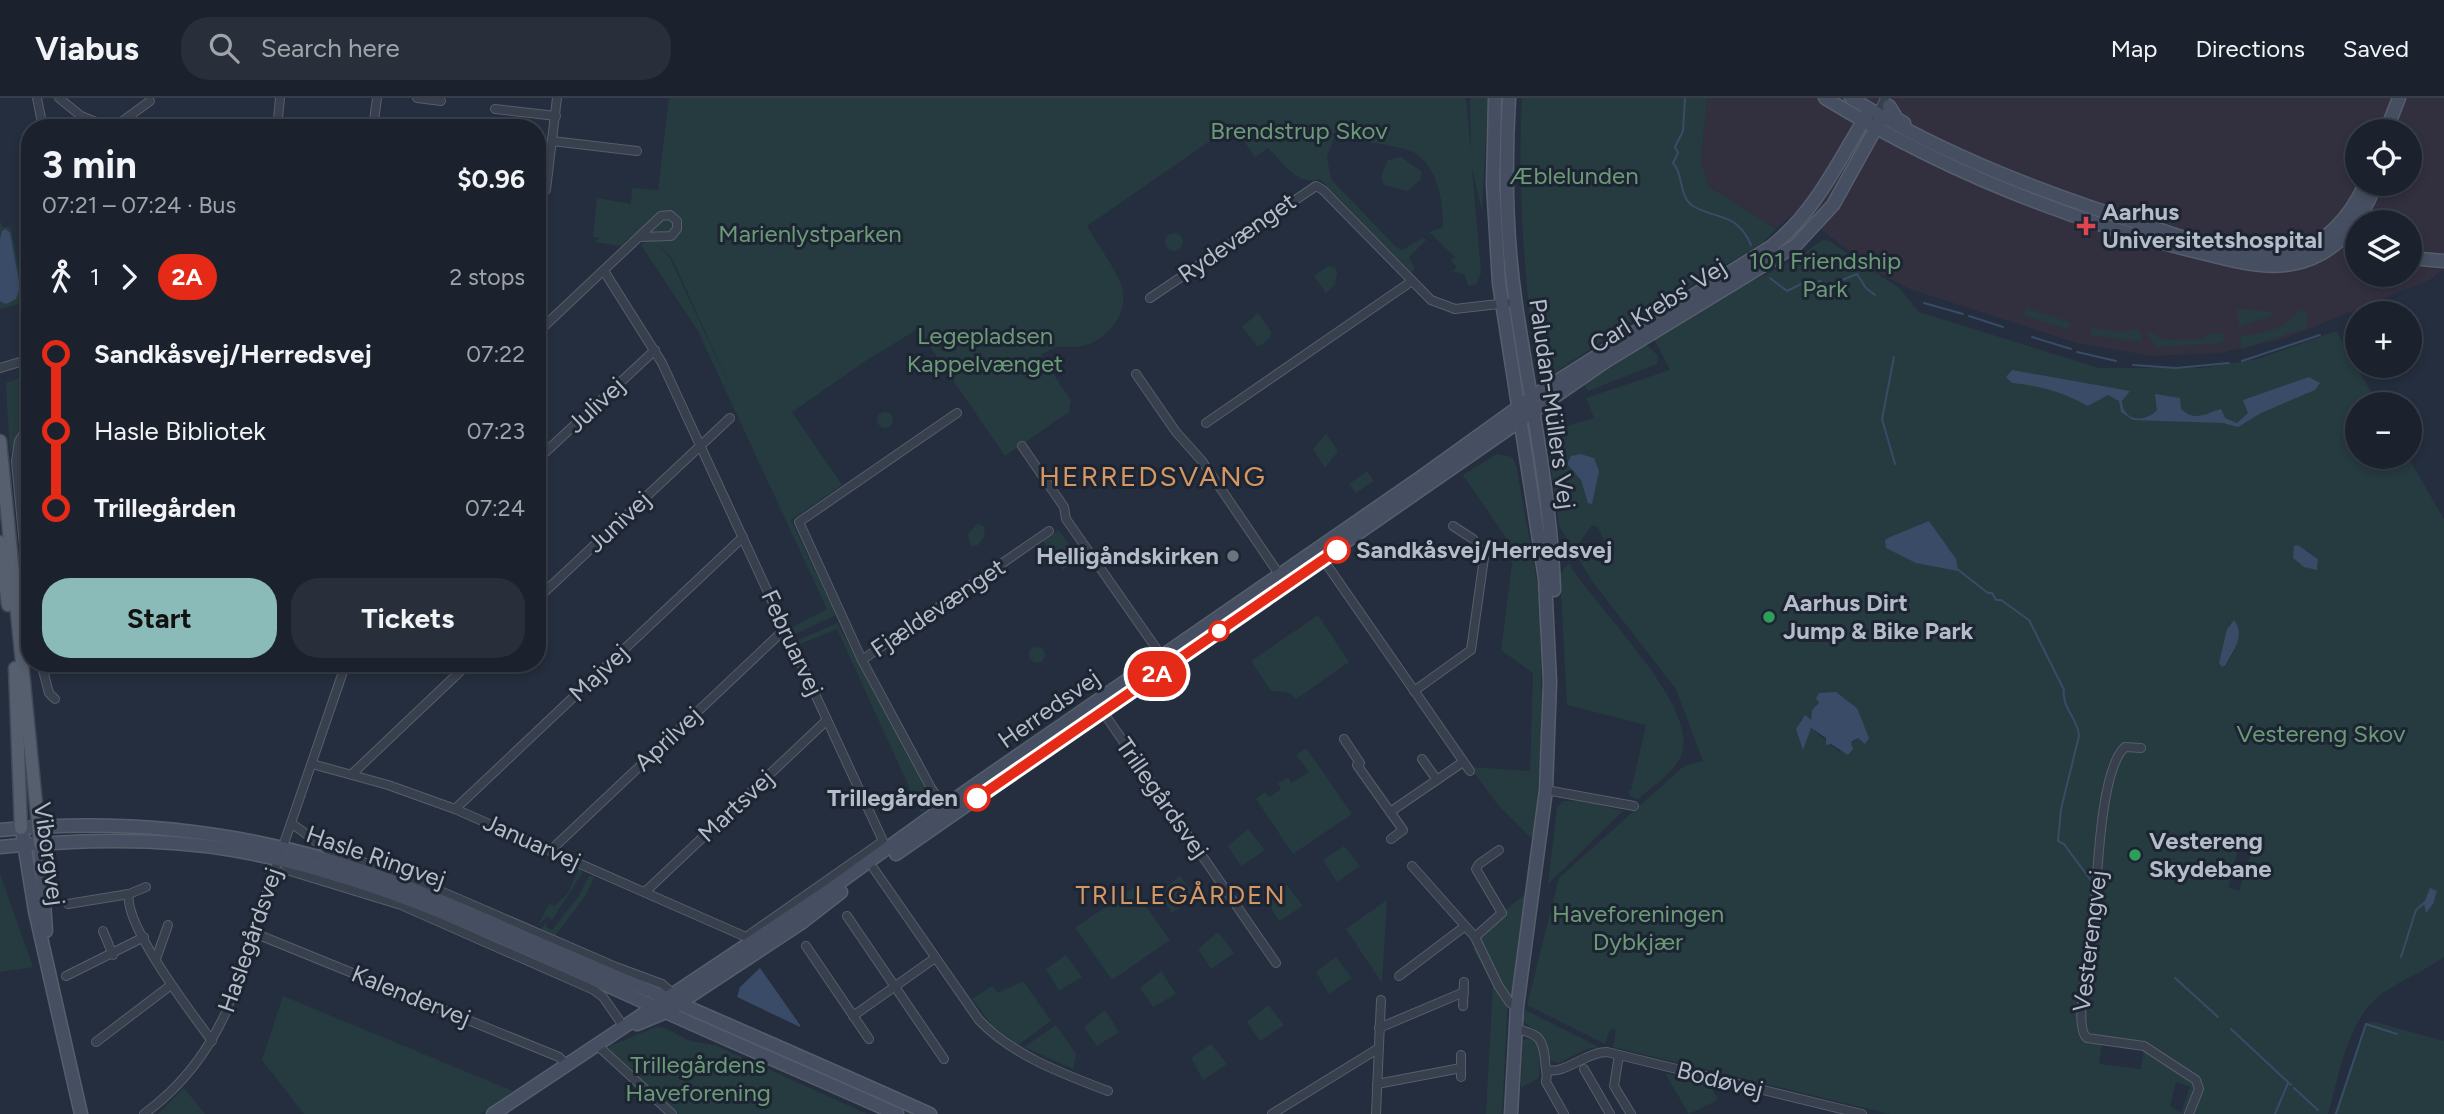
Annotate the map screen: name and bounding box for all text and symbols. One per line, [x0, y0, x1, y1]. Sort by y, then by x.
search box [181, 17, 671, 80]
text: Viabus [35, 29, 139, 68]
icon: search [205, 29, 243, 67]
text: Search here [261, 32, 400, 64]
text: Map [2111, 34, 2157, 63]
text: Directions [2195, 34, 2305, 63]
text: Saved [2343, 34, 2409, 63]
park label: Brendstrup Skov [1210, 116, 1388, 145]
map controls [2345, 119, 2422, 469]
button: locate [2345, 119, 2422, 196]
text: 3 min [42, 142, 137, 188]
park label: Æblelunden [1509, 161, 1639, 190]
text: $0.96 [457, 163, 525, 195]
street label: Rydevænget [1172, 186, 1301, 289]
text: 07:21 – 07:24 · Bus [42, 191, 236, 219]
place label: Aarhus Universitetshospital [2102, 197, 2323, 254]
button: layers [2345, 210, 2422, 287]
marker: Aarhus Universitetshospital [2076, 216, 2096, 236]
park label: Marienlystparken [718, 219, 902, 248]
park label: 101 Friendship Park [1749, 246, 1901, 303]
street label: Carl Krebs' Vej [1584, 252, 1732, 359]
icon: walk [42, 258, 80, 296]
icon: forward [110, 258, 148, 296]
text: 2A [172, 262, 203, 291]
text: 1 [90, 263, 100, 291]
text: 2 stops [449, 263, 525, 291]
street label: Paludan-Müllers Vej [1523, 297, 1582, 511]
button: + [2345, 301, 2422, 378]
park label: Legepladsen Kappelvænget [907, 321, 1063, 378]
text: Sandkåsvej/Herredsvej [94, 338, 372, 370]
text: 07:22 [466, 340, 525, 368]
street label: Julivej [561, 371, 631, 439]
button: − [2345, 392, 2422, 469]
text: Hasle Bibliotek [94, 415, 266, 447]
text: 07:23 [467, 417, 525, 445]
district label: HERREDSVANG [1039, 459, 1267, 493]
street label: Junivej [581, 485, 657, 558]
text: Trillegården [94, 492, 236, 524]
text: 07:24 [465, 494, 525, 522]
place label: Sandkåsvej/Herredsvej [1356, 535, 1613, 564]
marker: Sandkåsvej/Herredsvej [1324, 537, 1350, 563]
place label: Helligåndskirken [1036, 541, 1219, 570]
marker: Helligåndskirken [1225, 548, 1241, 564]
street label: Fjældevænget [865, 552, 1010, 663]
button: Start [42, 578, 277, 658]
button: Tickets [291, 578, 525, 658]
street label: Februarvej [755, 585, 830, 700]
place label: Aarhus Dirt Jump & Bike Park [1783, 588, 1974, 645]
marker: Aarhus Dirt Jump & Bike Park [1761, 609, 1777, 625]
unlabelled marker [1209, 621, 1229, 641]
street label: Majvej [563, 638, 634, 707]
line badge: 2A [1126, 651, 1188, 697]
text: 2A [1141, 659, 1173, 688]
street label: Herredsvej [992, 663, 1105, 754]
street label: Aprilvej [628, 700, 707, 777]
park label: Vestereng Skov [2237, 719, 2406, 748]
street label: Trillegårdsvej [1110, 732, 1215, 864]
street label: Martsvej [692, 763, 779, 848]
place label: Trillegården [827, 783, 958, 812]
marker: Trillegården [964, 785, 990, 811]
street label: Viborgvej [28, 800, 71, 908]
street label: Januarvej [479, 807, 585, 876]
street label: Hasle Ringvej [303, 819, 450, 894]
place label: Vestereng Skydebane [2149, 826, 2272, 883]
marker: Vestereng Skydebane [2127, 847, 2143, 863]
street label: Haslegårdsvej [211, 864, 288, 1016]
street label: Vesterengvej [2066, 868, 2113, 1013]
district label: TRILLEGÅRDEN [1075, 879, 1287, 911]
park label: Haveforeningen Dybkjær [1552, 899, 1724, 956]
street label: Kalendervej [348, 959, 475, 1032]
park label: Trillegårdens Haveforening [625, 1050, 771, 1107]
street label: Bodøvej [1674, 1055, 1766, 1104]

